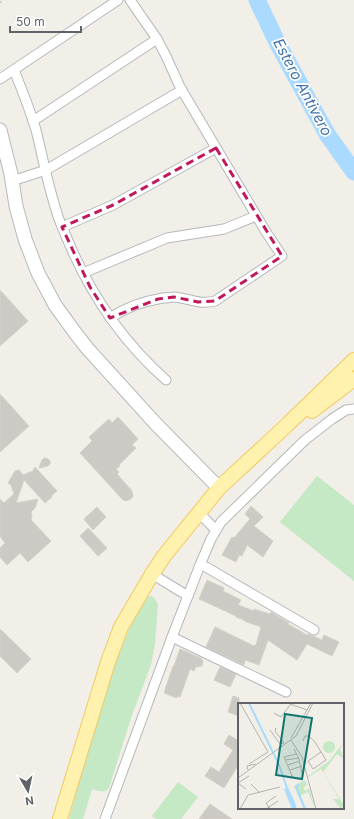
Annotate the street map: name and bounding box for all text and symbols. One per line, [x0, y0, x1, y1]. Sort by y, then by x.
scale bar [10, 8, 81, 34]
text: 50 m [16, 14, 45, 29]
water label: Estero Antivero [269, 35, 337, 139]
inset map [238, 703, 344, 809]
north arrow [8, 771, 48, 811]
text: N [24, 793, 35, 808]

